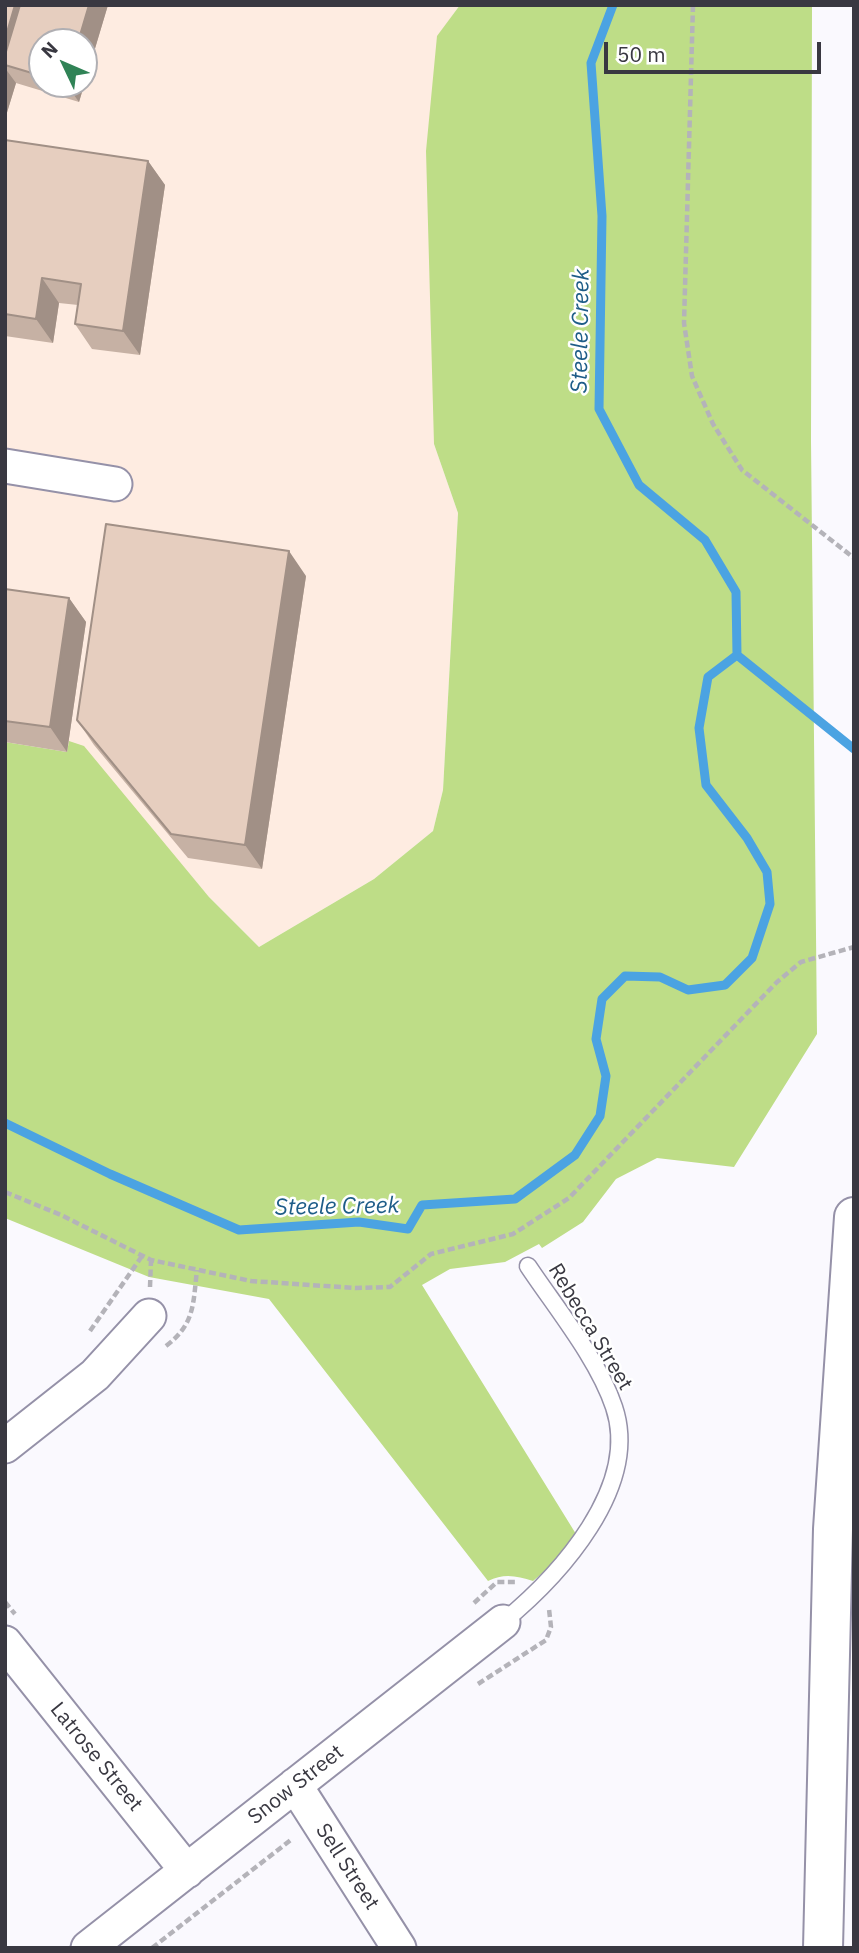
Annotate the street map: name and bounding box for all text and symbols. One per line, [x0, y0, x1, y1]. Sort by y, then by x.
north arrow [28, 28, 98, 98]
scale bar [607, 28, 824, 72]
text: N [36, 37, 63, 63]
text: 50 m [617, 40, 666, 68]
water label: Steele Creek [566, 268, 596, 394]
water label: Steele Creek [274, 1192, 400, 1222]
street label: Rebecca Street [542, 1259, 638, 1395]
street label: Latrose Street [44, 1697, 148, 1817]
street label: Snow Street [243, 1740, 349, 1830]
street label: Sell Street [310, 1819, 384, 1915]

